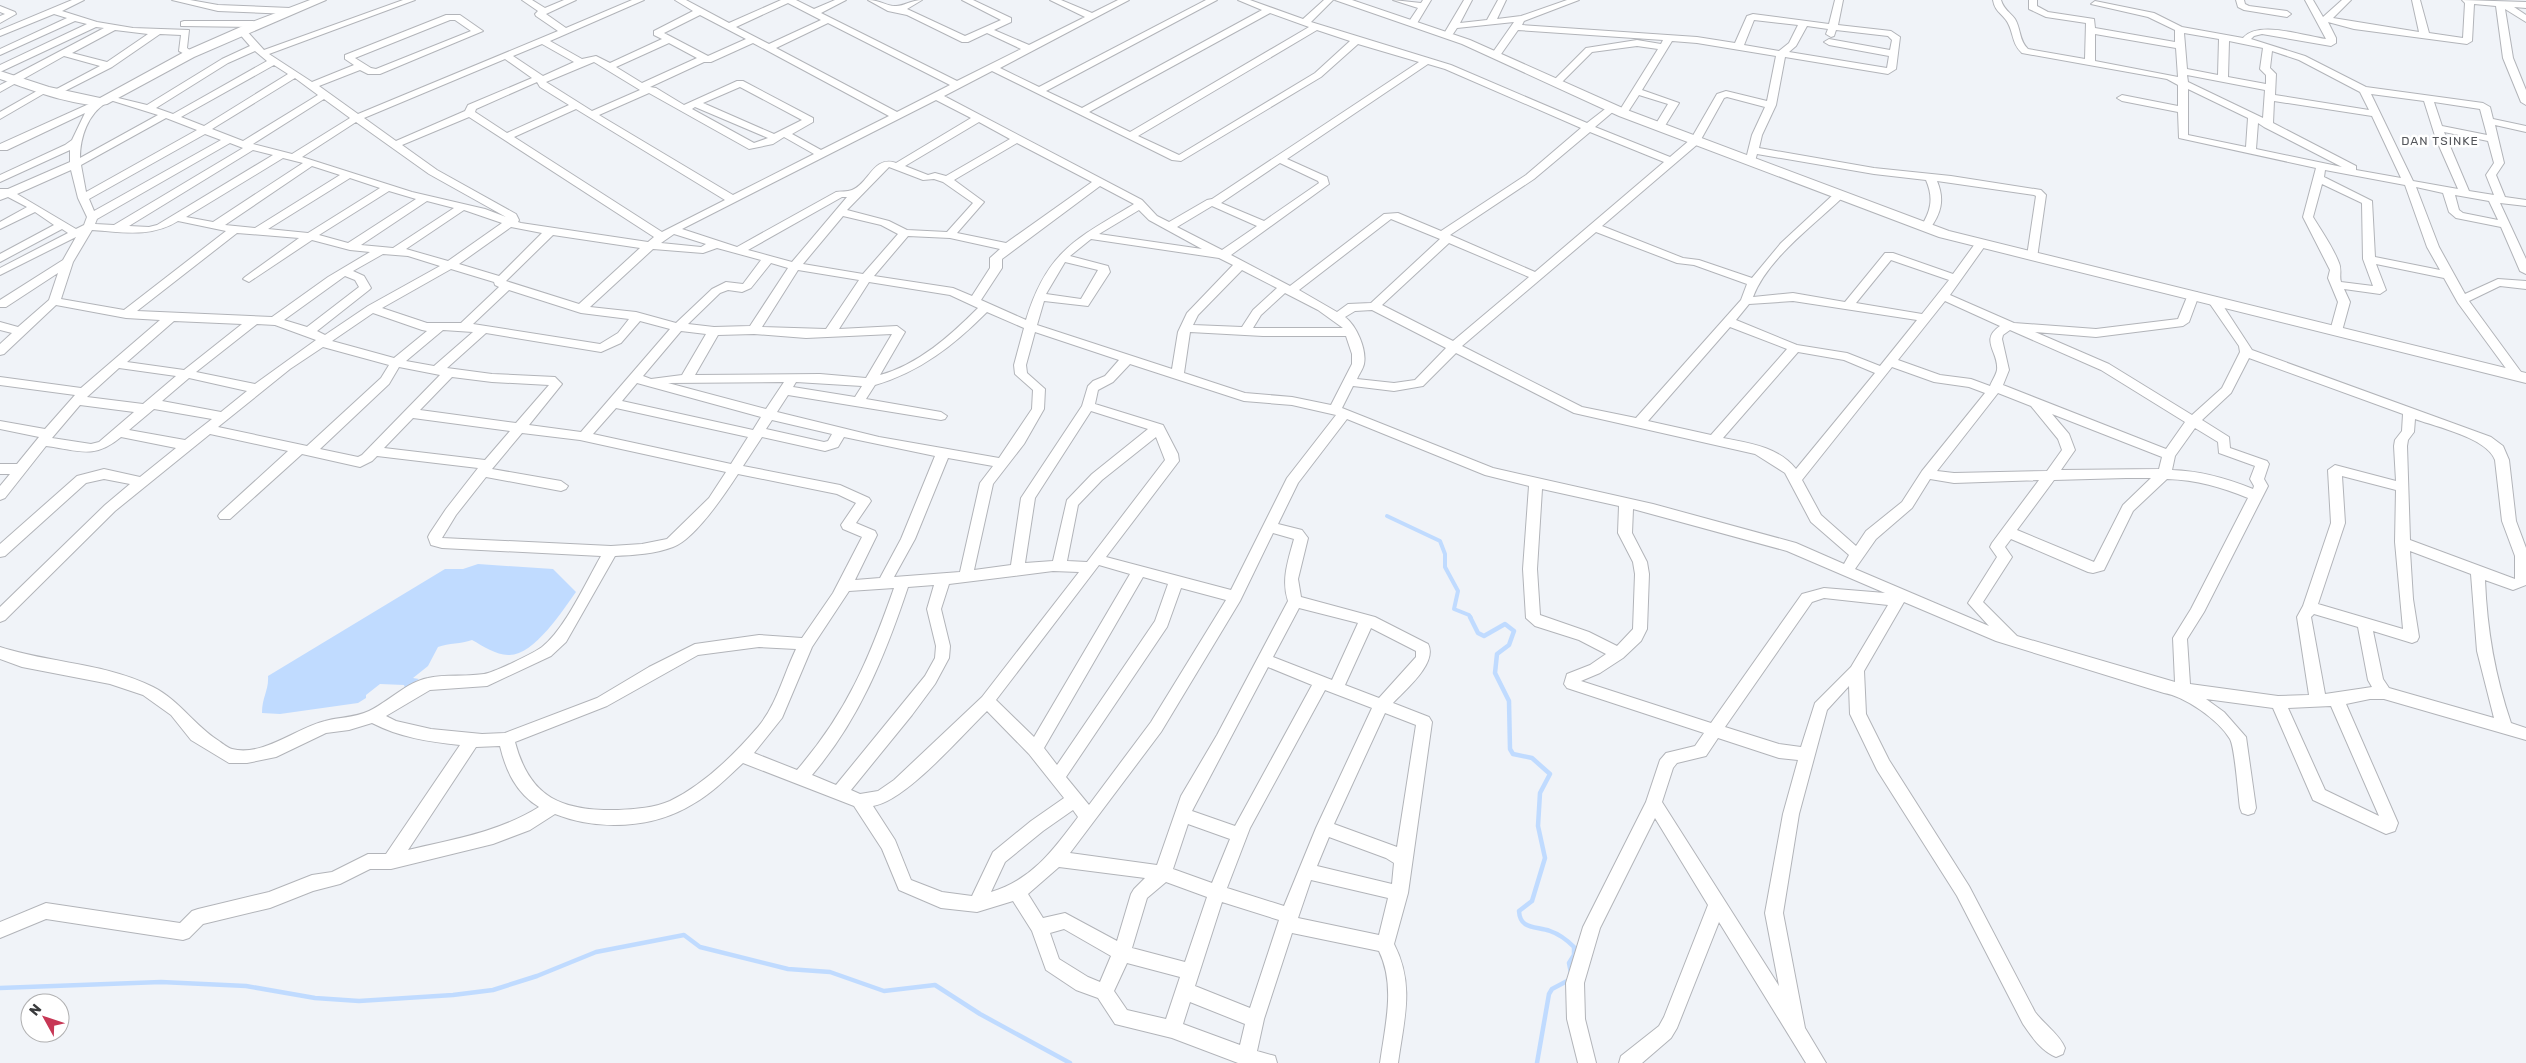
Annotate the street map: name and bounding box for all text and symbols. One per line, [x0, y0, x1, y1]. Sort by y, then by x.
district label: DAN TSINKE [2401, 134, 2479, 148]
north arrow [20, 993, 70, 1043]
text: N [26, 1001, 45, 1019]

